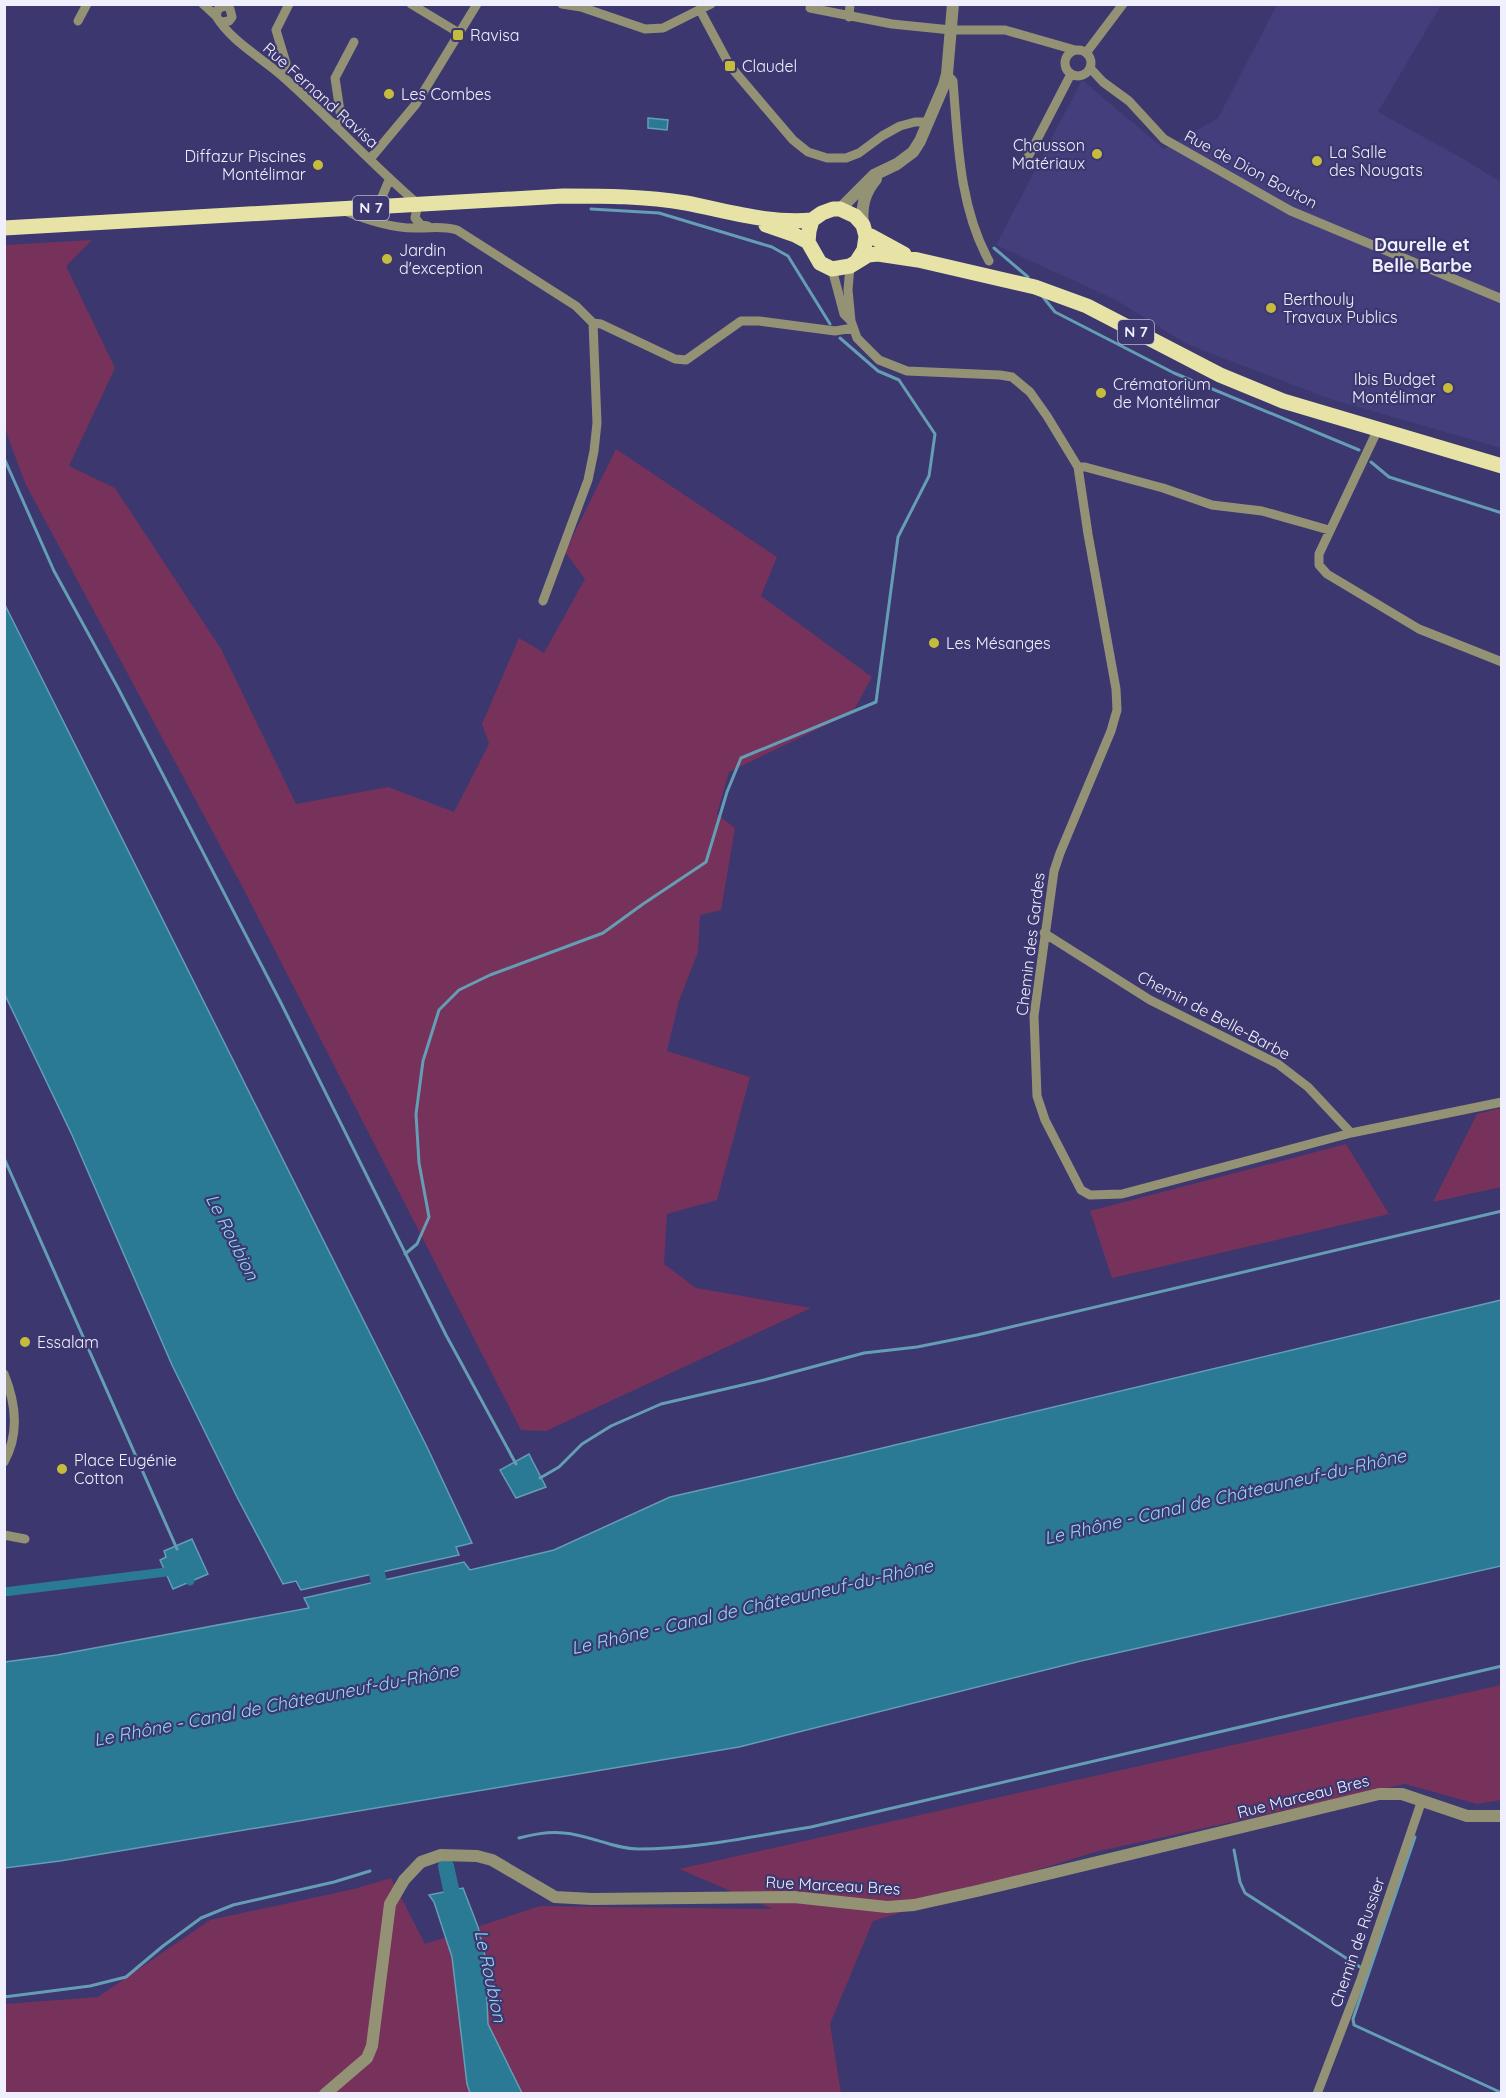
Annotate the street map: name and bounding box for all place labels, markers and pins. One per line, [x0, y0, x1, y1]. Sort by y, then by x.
place label: Ravisa [470, 25, 520, 45]
marker: Ravisa [451, 28, 465, 42]
place label: Claudel [742, 56, 797, 76]
marker: Claudel [723, 59, 737, 73]
place label: Les Combes [401, 84, 491, 104]
marker: Les Combes [382, 87, 396, 101]
place label: Chausson Matériaux [1012, 135, 1085, 173]
place label: La Salle des Nougats [1329, 142, 1423, 180]
place label: Diffazur Piscines Montélimar [185, 146, 306, 184]
marker: Chausson Matériaux [1090, 147, 1104, 161]
marker: La Salle des Nougats [1310, 154, 1324, 168]
marker: Diffazur Piscines Montélimar [311, 158, 325, 172]
place label: Jardin d'exception [399, 240, 483, 278]
marker: Jardin d'exception [380, 252, 394, 266]
place label: Berthouly Travaux Publics [1283, 289, 1398, 327]
marker: Berthouly Travaux Publics [1264, 301, 1278, 315]
place label: Ibis Budget Montélimar [1352, 369, 1436, 407]
place label: Crématorium de Montélimar [1113, 374, 1220, 412]
marker: Ibis Budget Montélimar [1441, 381, 1455, 395]
marker: Crématorium de Montélimar [1094, 386, 1108, 400]
place label: Les Mésanges [946, 633, 1050, 653]
marker: Les Mésanges [927, 636, 941, 650]
place label: Essalam [37, 1332, 99, 1352]
marker: Essalam [18, 1335, 32, 1349]
place label: Place Eugénie Cotton [74, 1450, 177, 1488]
marker: Place Eugénie Cotton [55, 1462, 69, 1476]

